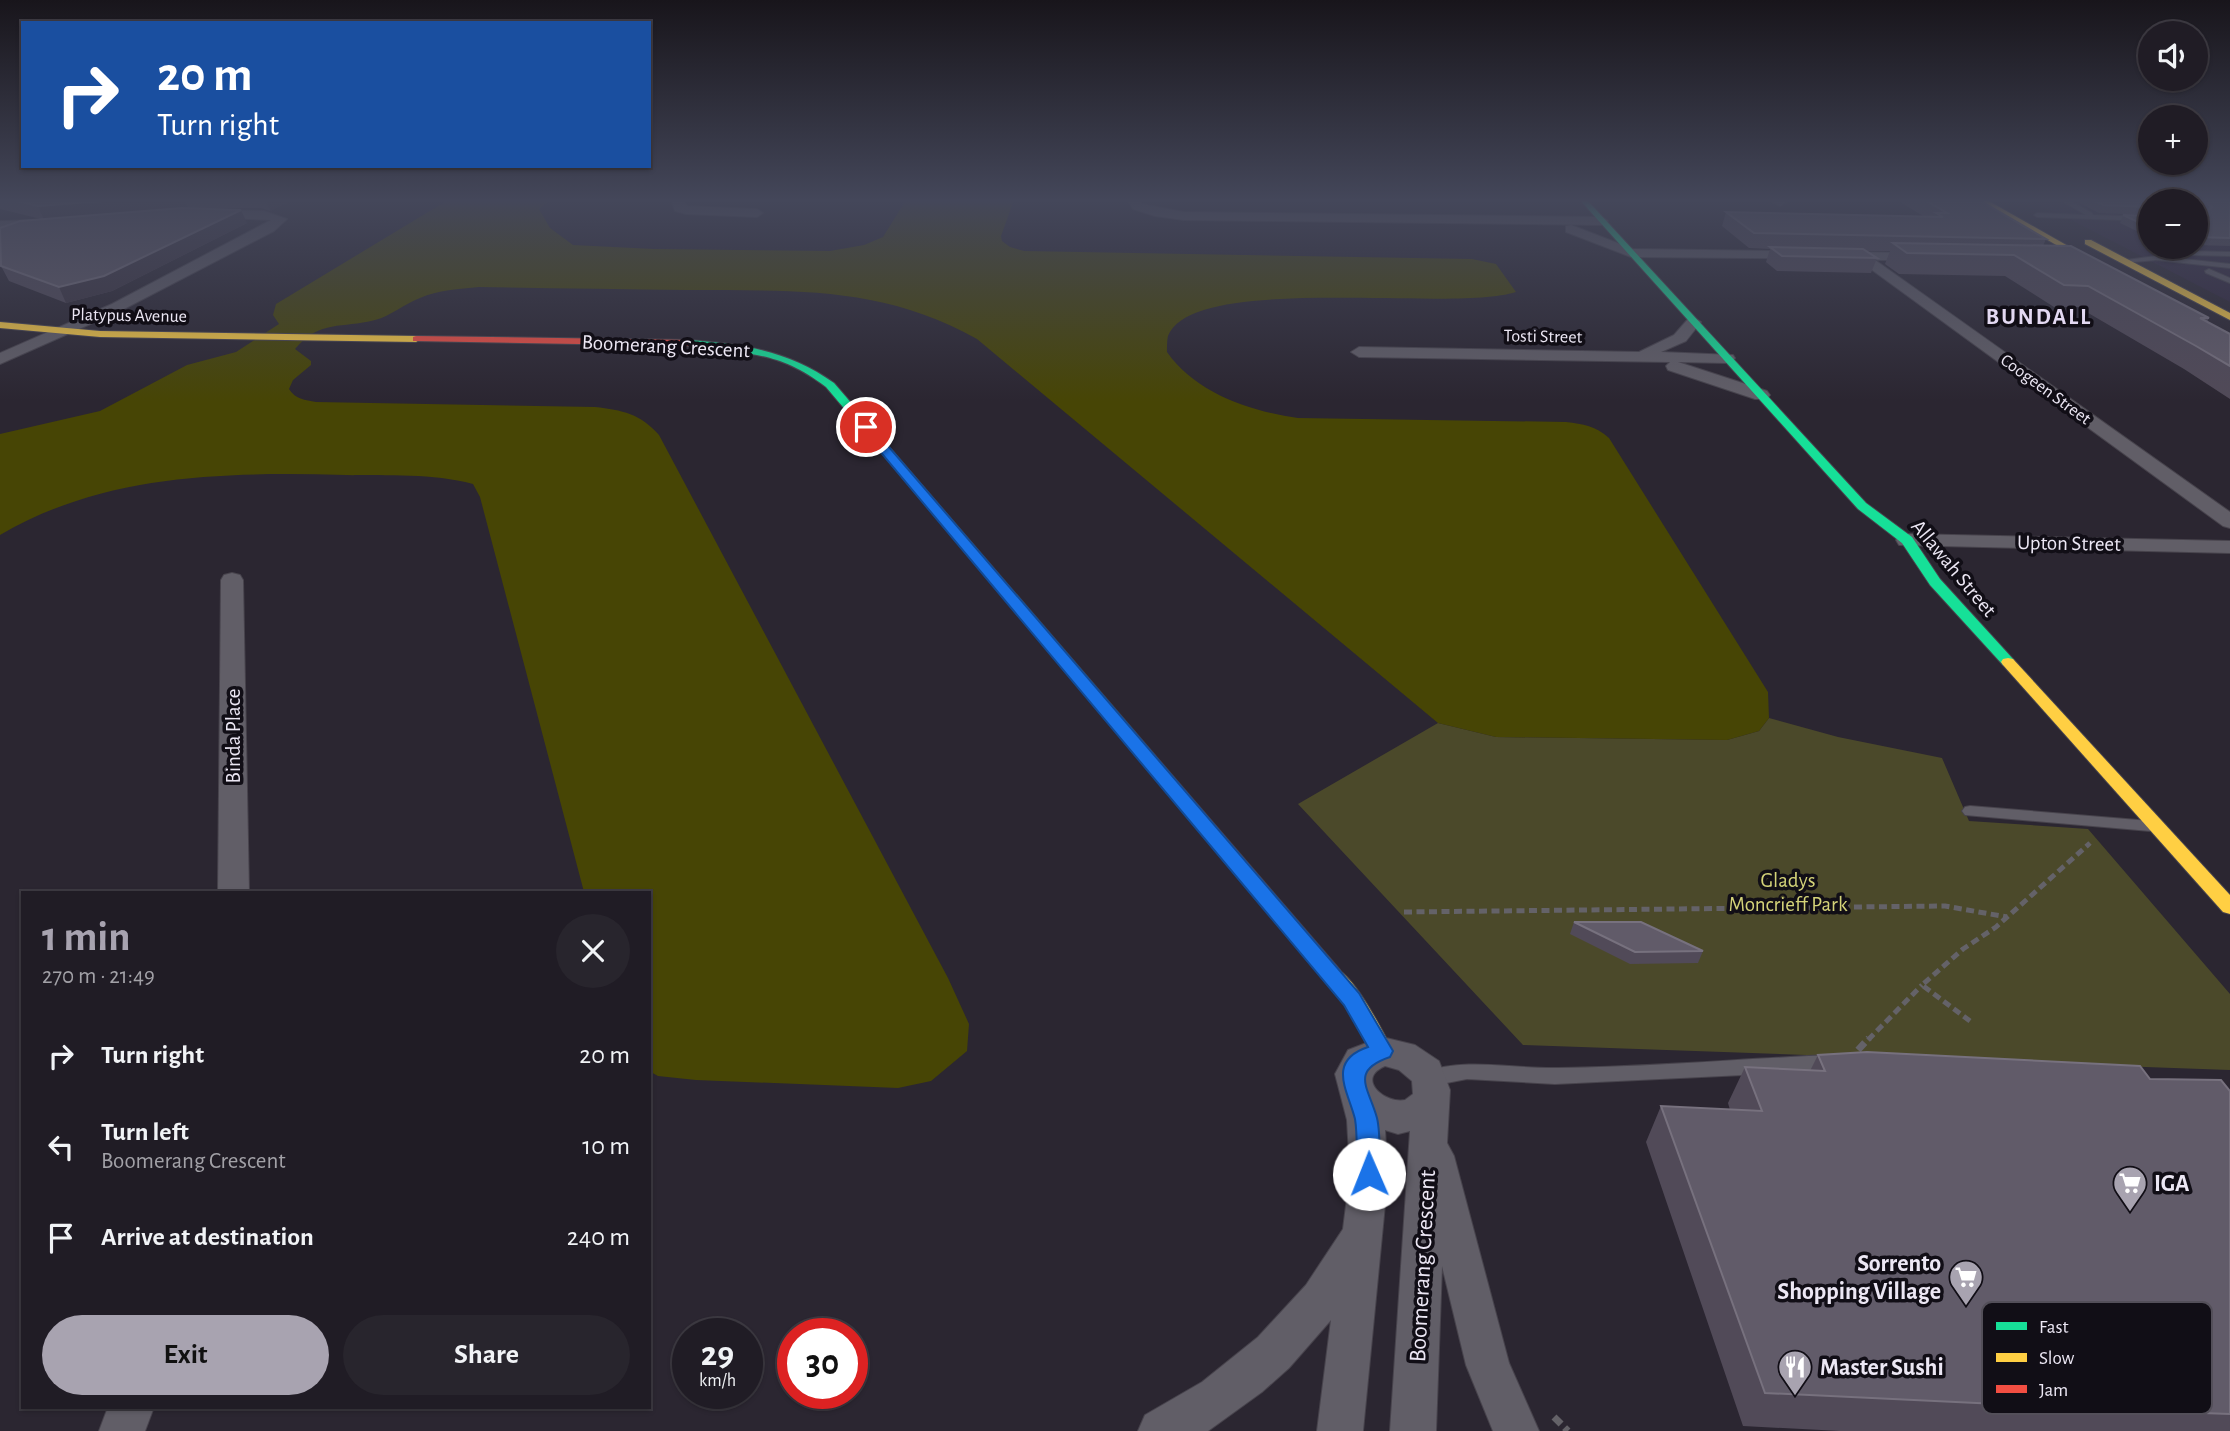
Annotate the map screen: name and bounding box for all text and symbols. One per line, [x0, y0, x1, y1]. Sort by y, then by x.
map controls [2138, 21, 2208, 259]
button: sound [2138, 21, 2208, 91]
icon: right [42, 49, 133, 140]
text: 20 m [157, 51, 253, 100]
button: + [2138, 105, 2208, 175]
text: Turn right [157, 109, 279, 141]
button: − [2138, 189, 2208, 259]
street label: Platypus Avenue [71, 306, 187, 326]
district label: BUNDALL [1986, 306, 2092, 329]
street label: Tosti Street [1504, 327, 1583, 347]
street label: Boomerang Crescent [581, 332, 751, 361]
street label: Coogeen Street [1997, 351, 2094, 429]
pin [836, 397, 896, 457]
icon: arrive [847, 408, 885, 446]
street label: Allawah Street [1907, 516, 2000, 621]
street label: Upton Street [2017, 532, 2121, 555]
street label: Binda Place [223, 689, 244, 783]
park label: Gladys Moncrieff Park [1729, 870, 1848, 915]
button: close [556, 914, 630, 988]
text: 1 min [42, 916, 131, 958]
text: 270 m · 21:49 [42, 965, 155, 988]
icon: right [42, 1037, 80, 1075]
text: Turn right [101, 1042, 204, 1068]
text: 20 m [579, 1042, 630, 1068]
text: Turn left [101, 1119, 189, 1145]
icon: left [42, 1128, 80, 1166]
text: 10 m [582, 1133, 630, 1159]
position arrow [1332, 1137, 1406, 1211]
text: Boomerang Crescent [101, 1150, 286, 1173]
supermarket icon: IGA [2111, 1164, 2149, 1213]
street label: Boomerang Crescent [1406, 1169, 1440, 1363]
place label: IGA [2154, 1172, 2190, 1196]
icon: arrive [42, 1219, 80, 1257]
text: Arrive at destination [101, 1224, 314, 1250]
text: 240 m [567, 1224, 630, 1250]
place label: Sorrento Shopping Village [1777, 1252, 1941, 1304]
supermarket icon: Sorrento Shopping Village [1947, 1258, 1985, 1307]
legend [1982, 1302, 2212, 1414]
button: Exit [42, 1315, 329, 1395]
button: Share [343, 1315, 630, 1395]
speed limit sign: 30 [777, 1318, 868, 1409]
text: Fast [2039, 1318, 2069, 1337]
text: 29 [701, 1337, 734, 1372]
restaurant icon: Master Sushi [1776, 1348, 1814, 1397]
text: Slow [2039, 1349, 2075, 1368]
place label: Master Sushi [1820, 1356, 1944, 1380]
text: km/h [699, 1372, 736, 1390]
text: Jam [2039, 1381, 2068, 1400]

